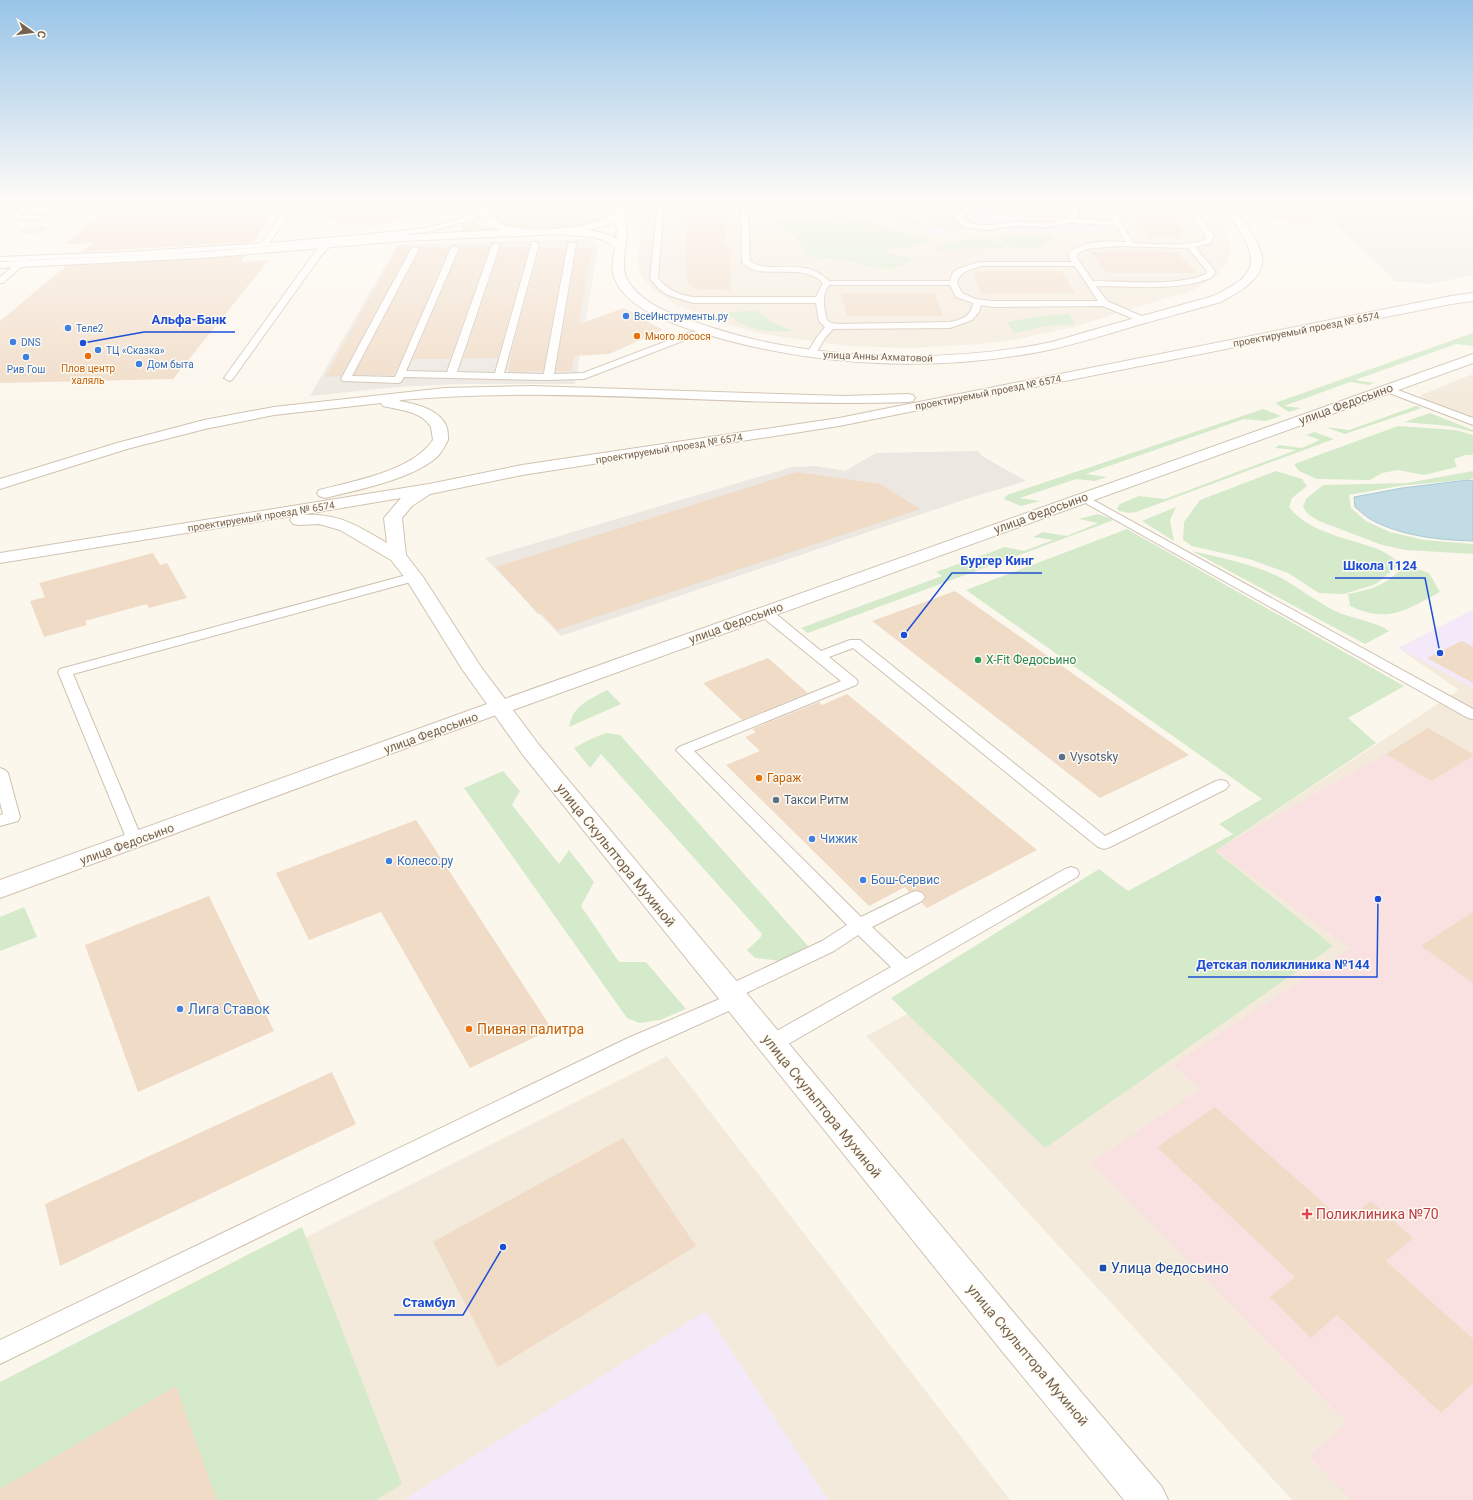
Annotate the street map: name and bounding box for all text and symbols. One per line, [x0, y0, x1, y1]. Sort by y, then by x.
north arrow [12, 12, 52, 52]
text: С [34, 29, 48, 39]
callout: Альфа-Банк [144, 307, 235, 332]
street label: проектируемый проезд № 6574 [1232, 310, 1380, 349]
marker: ВсеИнструменты.ру [621, 311, 631, 321]
place label: ВсеИнструменты.ру [634, 311, 728, 322]
text: Альфа-Банк [152, 312, 227, 327]
marker: Теле2 [63, 323, 73, 333]
place label: Теле2 [76, 323, 104, 334]
marker: Много лосося [632, 331, 642, 341]
place label: Много лосося [645, 331, 711, 342]
marker: DNS [8, 337, 18, 347]
place label: DNS [21, 337, 41, 348]
marker: ТЦ «Сказка» [93, 345, 103, 355]
place label: ТЦ «Сказка» [106, 345, 165, 356]
street label: улица Анны Ахматовой [823, 349, 933, 364]
marker: Плов центр халяль [83, 351, 93, 361]
marker: Рив Гош [21, 352, 31, 362]
marker: Дом быта [134, 359, 144, 369]
place label: Дом быта [147, 359, 194, 370]
place label: Плов центр халяль [61, 363, 115, 386]
place label: Рив Гош [7, 364, 45, 375]
street label: проектируемый проезд № 6574 [914, 373, 1062, 412]
street label: улица Федосьино [1297, 380, 1395, 428]
street label: проектируемый проезд № 6574 [595, 431, 744, 466]
street label: улица Федосьино [992, 489, 1090, 537]
street label: проектируемый проезд № 6574 [187, 499, 336, 534]
callout: Бургер Кинг [952, 548, 1042, 573]
text: Бургер Кинг [960, 553, 1034, 568]
callout: Школа 1124 [1335, 553, 1425, 578]
text: Школа 1124 [1343, 558, 1418, 573]
street label: улица Федосьино [687, 599, 785, 647]
place label: X-Fit Федосьино [986, 653, 1076, 667]
marker: X-Fit Федосьино [973, 655, 983, 665]
street label: улица Федосьино [382, 709, 480, 757]
place label: Vysotsky [1070, 750, 1118, 764]
marker: Vysotsky [1057, 752, 1067, 762]
place label: Гараж [767, 771, 802, 785]
marker: Гараж [754, 773, 764, 783]
street label: улица Скульптора Мухиной [553, 780, 679, 930]
place label: Такси Ритм [784, 793, 849, 807]
marker: Такси Ритм [771, 795, 781, 805]
street label: улица Федосьино [78, 820, 176, 868]
place label: Чижик [820, 832, 858, 846]
marker: Чижик [807, 834, 817, 844]
place label: Колесо.ру [397, 854, 454, 868]
marker: Колесо.ру [384, 856, 394, 866]
place label: Бош-Сервис [871, 873, 939, 887]
marker: Бош-Сервис [858, 875, 868, 885]
callout: Детская поликлиника №144 [1188, 952, 1377, 977]
text: Детская поликлиника №144 [1196, 957, 1370, 972]
place label: Лига Ставок [188, 1001, 270, 1017]
marker: Лига Ставок [175, 1004, 185, 1014]
place label: Пивная палитра [477, 1021, 584, 1037]
marker: Пивная палитра [464, 1024, 474, 1034]
street label: улица Скульптора Мухиной [759, 1031, 885, 1181]
place label: Поликлиника №70 [1316, 1206, 1439, 1222]
marker: Поликлиника №70 [1301, 1208, 1313, 1220]
place label: Улица Федосьино [1111, 1260, 1229, 1276]
marker: Улица Федосьино [1098, 1263, 1108, 1273]
street label: улица Скульптора Мухиной [964, 1281, 1092, 1429]
callout: Стамбул [394, 1290, 463, 1315]
text: Стамбул [403, 1295, 455, 1310]

